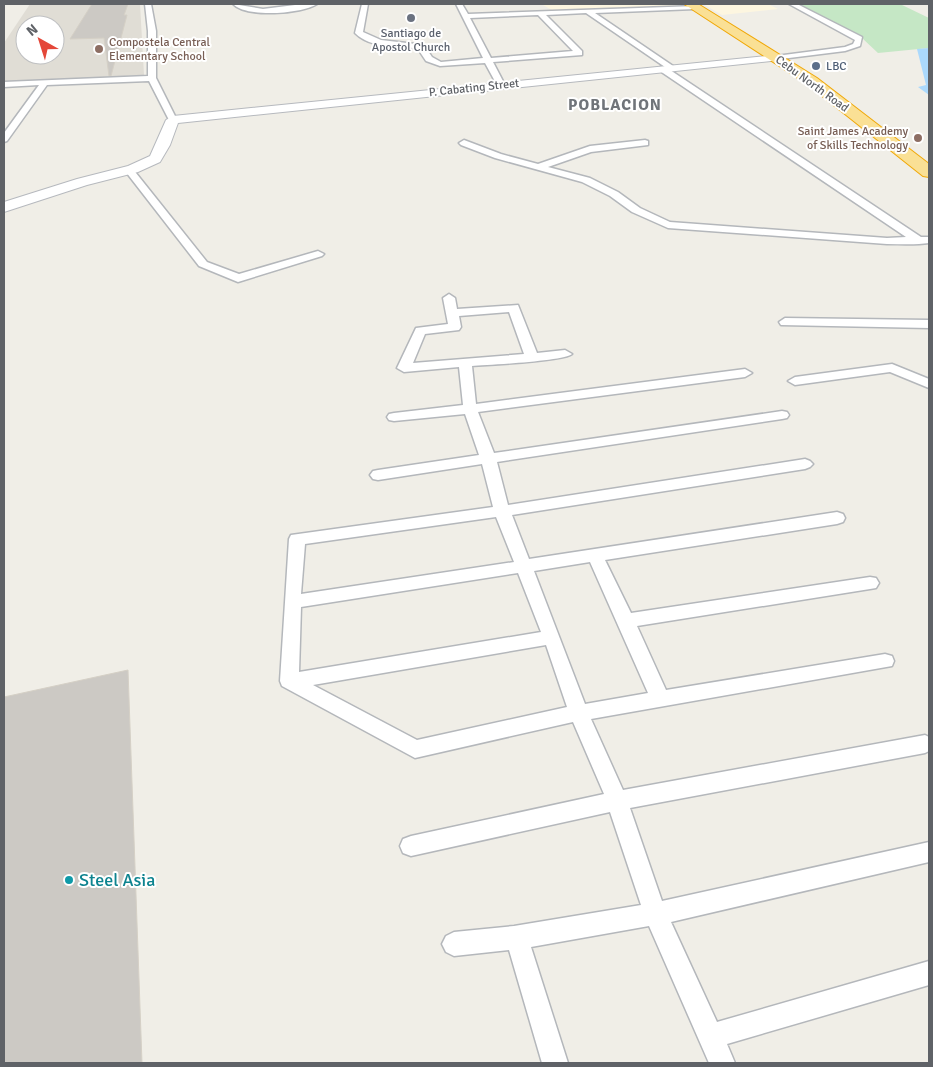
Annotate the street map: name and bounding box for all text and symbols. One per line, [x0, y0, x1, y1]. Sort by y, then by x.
marker: Santiago de Apostol Church [405, 12, 417, 24]
north arrow [15, 15, 65, 65]
text: N [23, 21, 41, 40]
place label: Santiago de Apostol Church [372, 26, 450, 55]
place label: Compostela Central Elementary School [109, 35, 210, 64]
marker: Compostela Central Elementary School [93, 43, 105, 55]
street label: Cebu North Road [772, 52, 852, 116]
place label: LBC [826, 59, 847, 74]
marker: LBC [810, 60, 822, 72]
street label: P. Cabating Street [428, 76, 520, 100]
district label: POBLACION [568, 95, 662, 115]
place label: Saint James Academy of Skills Technology [798, 124, 908, 153]
marker: Saint James Academy of Skills Technology [912, 132, 924, 144]
place label: Steel Asia [79, 869, 155, 891]
marker: Steel Asia [63, 874, 75, 886]

